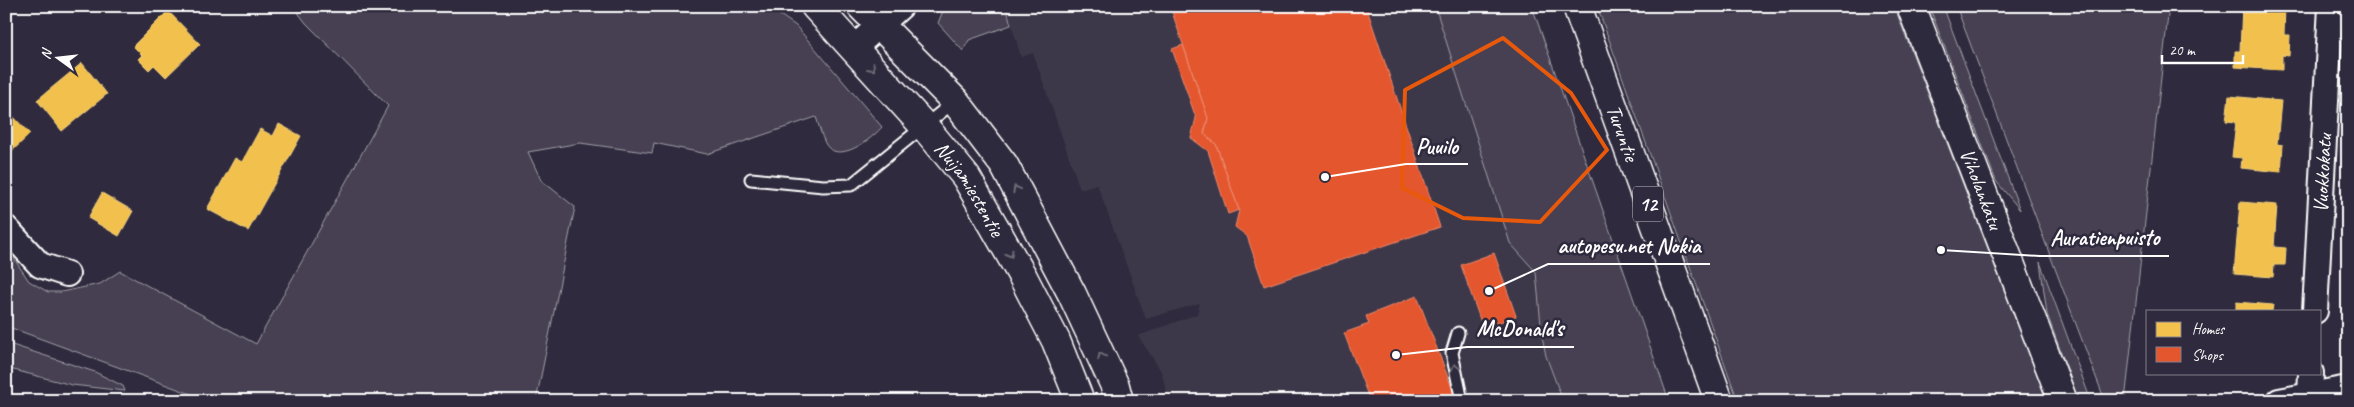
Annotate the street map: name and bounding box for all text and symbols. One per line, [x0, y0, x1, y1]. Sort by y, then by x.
north arrow [32, 32, 82, 82]
scale bar [2162, 32, 2243, 64]
text: 20 m [2169, 41, 2196, 60]
text: N [37, 46, 56, 61]
one-way arrow [866, 62, 875, 71]
street label: Turuntie [1601, 101, 1645, 167]
callout: Puuilo [1406, 127, 1468, 164]
street label: Vuokkokatu [2307, 132, 2337, 213]
text: Puuilo [1416, 133, 1460, 161]
street label: Nuijamiestentie [929, 136, 1011, 242]
street label: Viholankatu [1954, 145, 2009, 234]
one-way arrow [1012, 186, 1022, 195]
road number: 12 [1633, 186, 1663, 222]
callout: Auratienpuisto [2040, 219, 2169, 256]
text: Auratienpuisto [2051, 224, 2161, 252]
callout: autopesu.net Nokia [1548, 227, 1710, 264]
text: autopesu.net Nokia [1557, 232, 1703, 260]
one-way arrow [1004, 248, 1014, 257]
callout: McDonald's [1467, 310, 1574, 347]
legend [2146, 310, 2322, 374]
text: McDonald's [1476, 315, 1566, 343]
text: Homes [2192, 320, 2226, 339]
text: Shops [2192, 346, 2225, 365]
one-way arrow [1096, 352, 1107, 361]
one-way arrow [1450, 362, 1461, 371]

